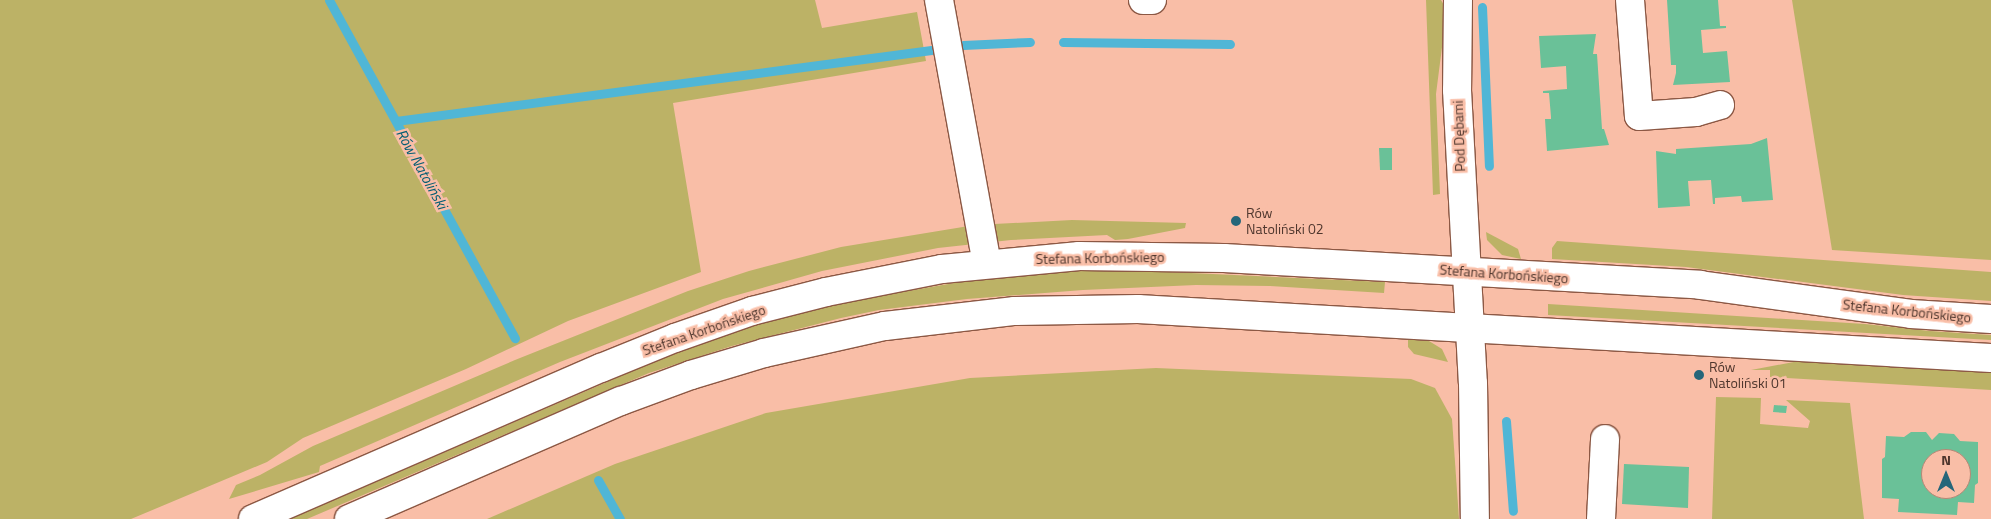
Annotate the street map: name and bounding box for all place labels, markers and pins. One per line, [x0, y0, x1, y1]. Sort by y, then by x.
place label: Rów Natoliński 02 [1246, 205, 1324, 238]
marker: Rów Natoliński 02 [1230, 215, 1242, 227]
place label: Rów Natoliński 01 [1709, 359, 1787, 392]
marker: Rów Natoliński 01 [1693, 369, 1705, 381]

